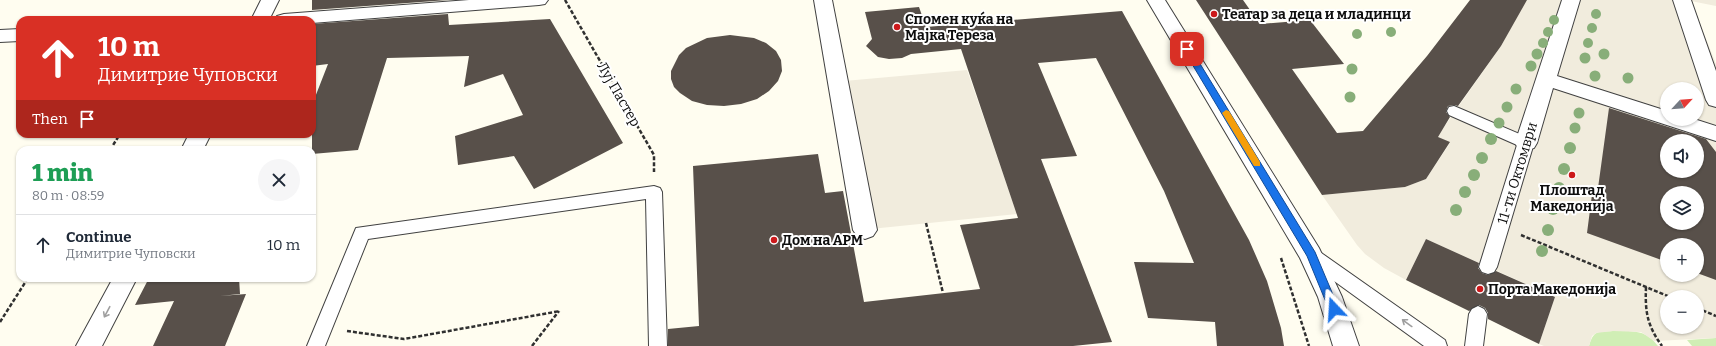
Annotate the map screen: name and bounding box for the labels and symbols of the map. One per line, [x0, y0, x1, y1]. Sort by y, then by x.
place label: Театар за деца и младинци [1222, 6, 1412, 23]
marker: Театар за деца и младинци [1209, 9, 1219, 19]
place label: Спомен куќа на Мајка Тереза [905, 11, 1013, 44]
marker: Спомен куќа на Мајка Тереза [892, 22, 902, 32]
pin [1170, 32, 1204, 66]
street label: Луј Пастер [593, 59, 644, 130]
north arrow [1660, 82, 1704, 126]
street label: 11-ти Октомври [1494, 120, 1541, 226]
marker: Плоштад Македонија [1567, 170, 1577, 180]
place label: Плоштад Македонија [1530, 182, 1614, 215]
place label: Дом на АРМ [782, 232, 863, 249]
marker: Дом на АРМ [769, 235, 779, 245]
place label: Порта Македонија [1488, 281, 1616, 298]
marker: Порта Македонија [1475, 284, 1485, 294]
position arrow [1313, 288, 1355, 330]
one-way arrow [103, 306, 110, 318]
one-way arrow [1401, 319, 1412, 327]

